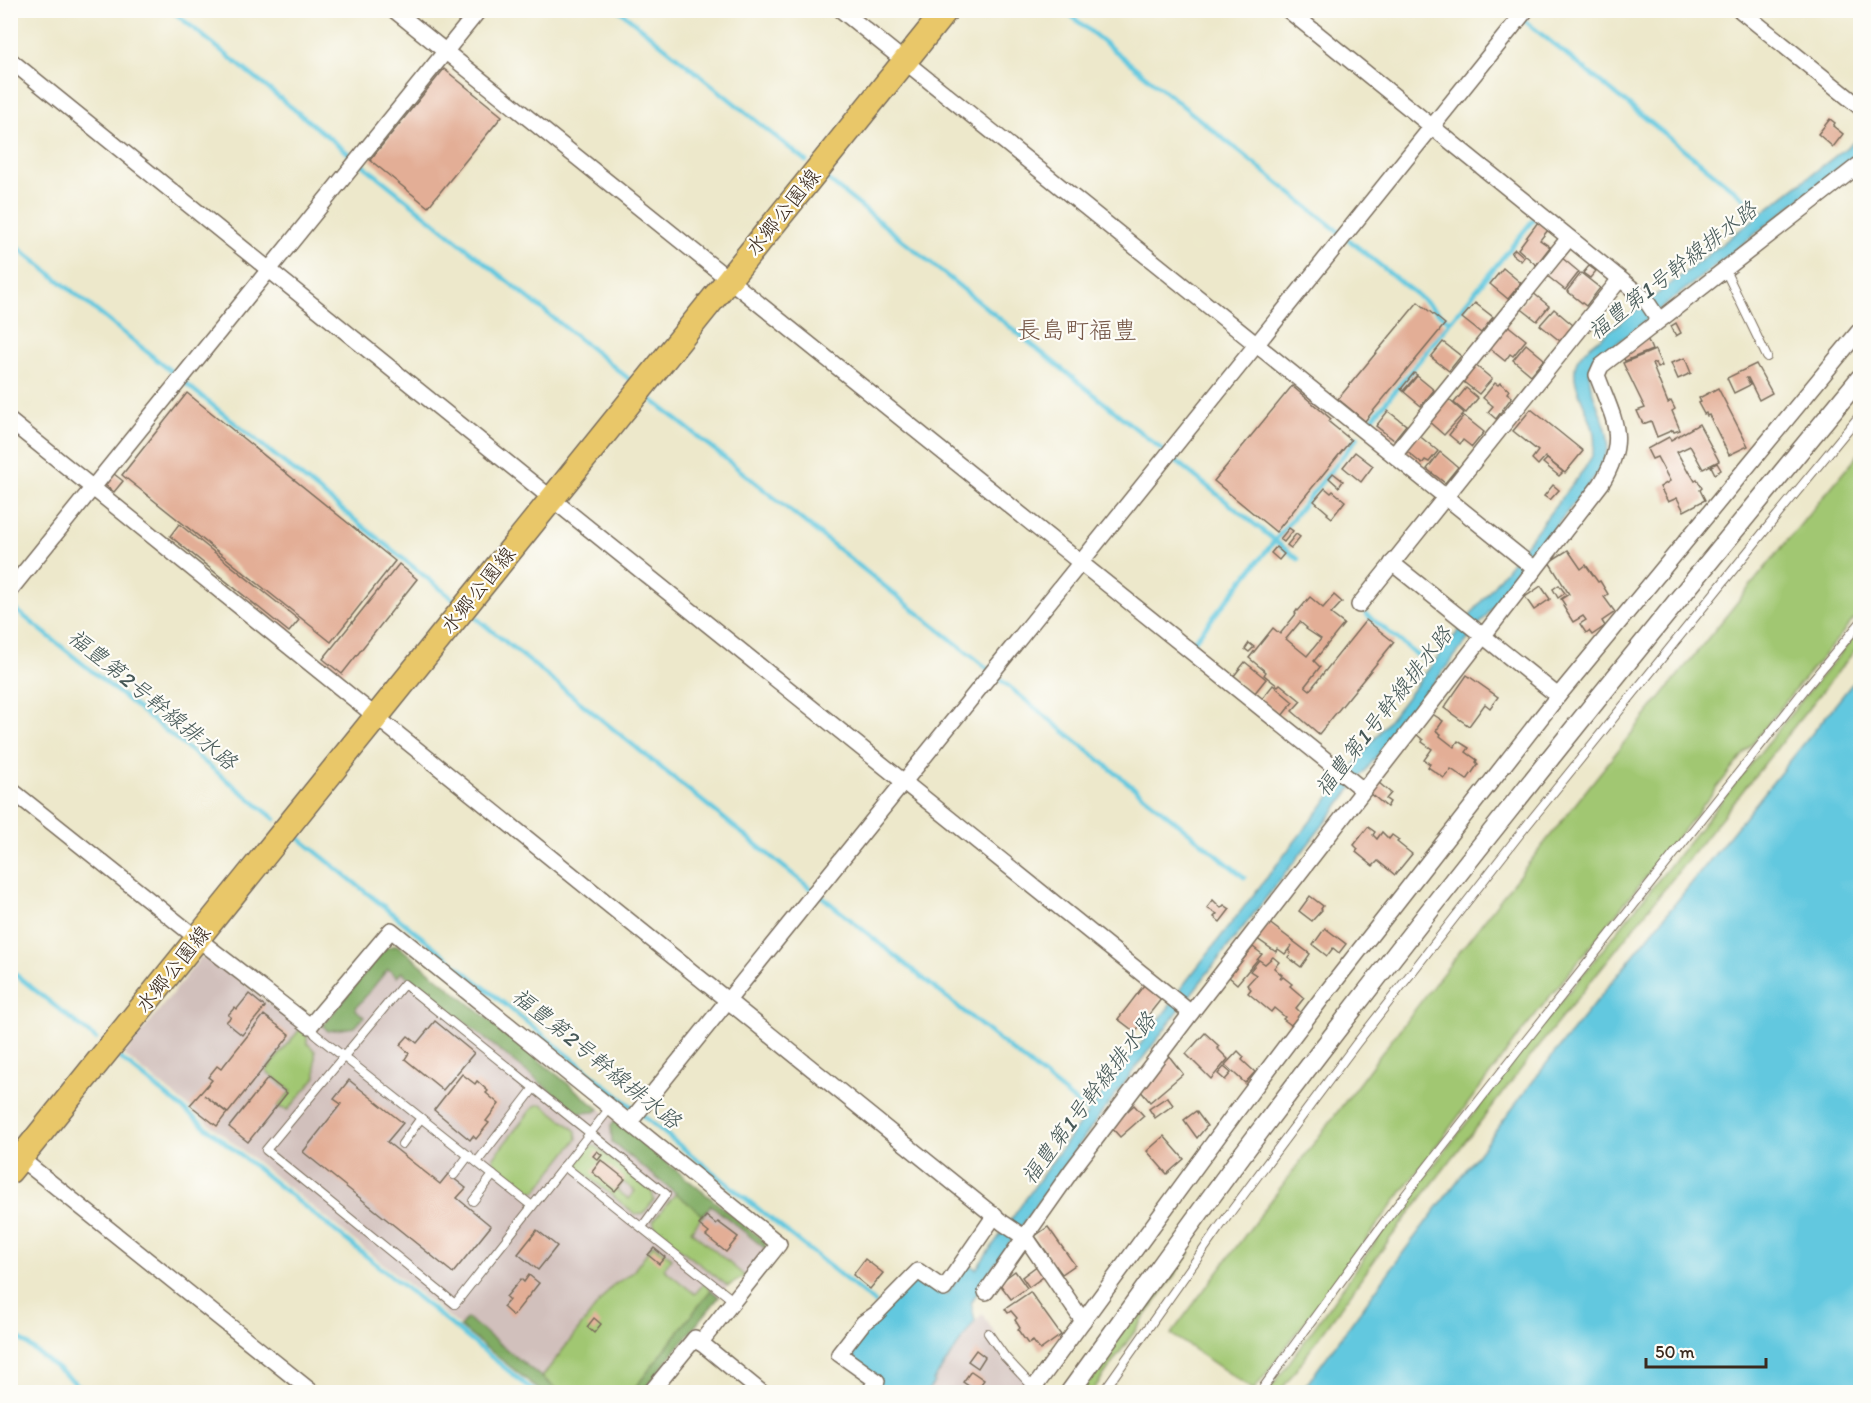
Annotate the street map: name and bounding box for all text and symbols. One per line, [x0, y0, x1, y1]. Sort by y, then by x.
street label: 水郷公園線 [740, 163, 825, 260]
water label: 福豊第1号幹線排水路 [1582, 194, 1764, 345]
district label: 長島町福豊 [1017, 315, 1137, 344]
street label: 水郷公園線 [435, 541, 520, 638]
water label: 福豊第1号幹線排水路 [1309, 619, 1459, 802]
water label: 福豊第2号幹線排水路 [63, 623, 244, 777]
street label: 水郷公園線 [130, 920, 215, 1017]
water label: 福豊第2号幹線排水路 [507, 982, 688, 1136]
water label: 福豊第1号幹線排水路 [1015, 1005, 1163, 1190]
scale bar [1646, 1331, 1766, 1369]
text: 50 m [1655, 1341, 1695, 1363]

